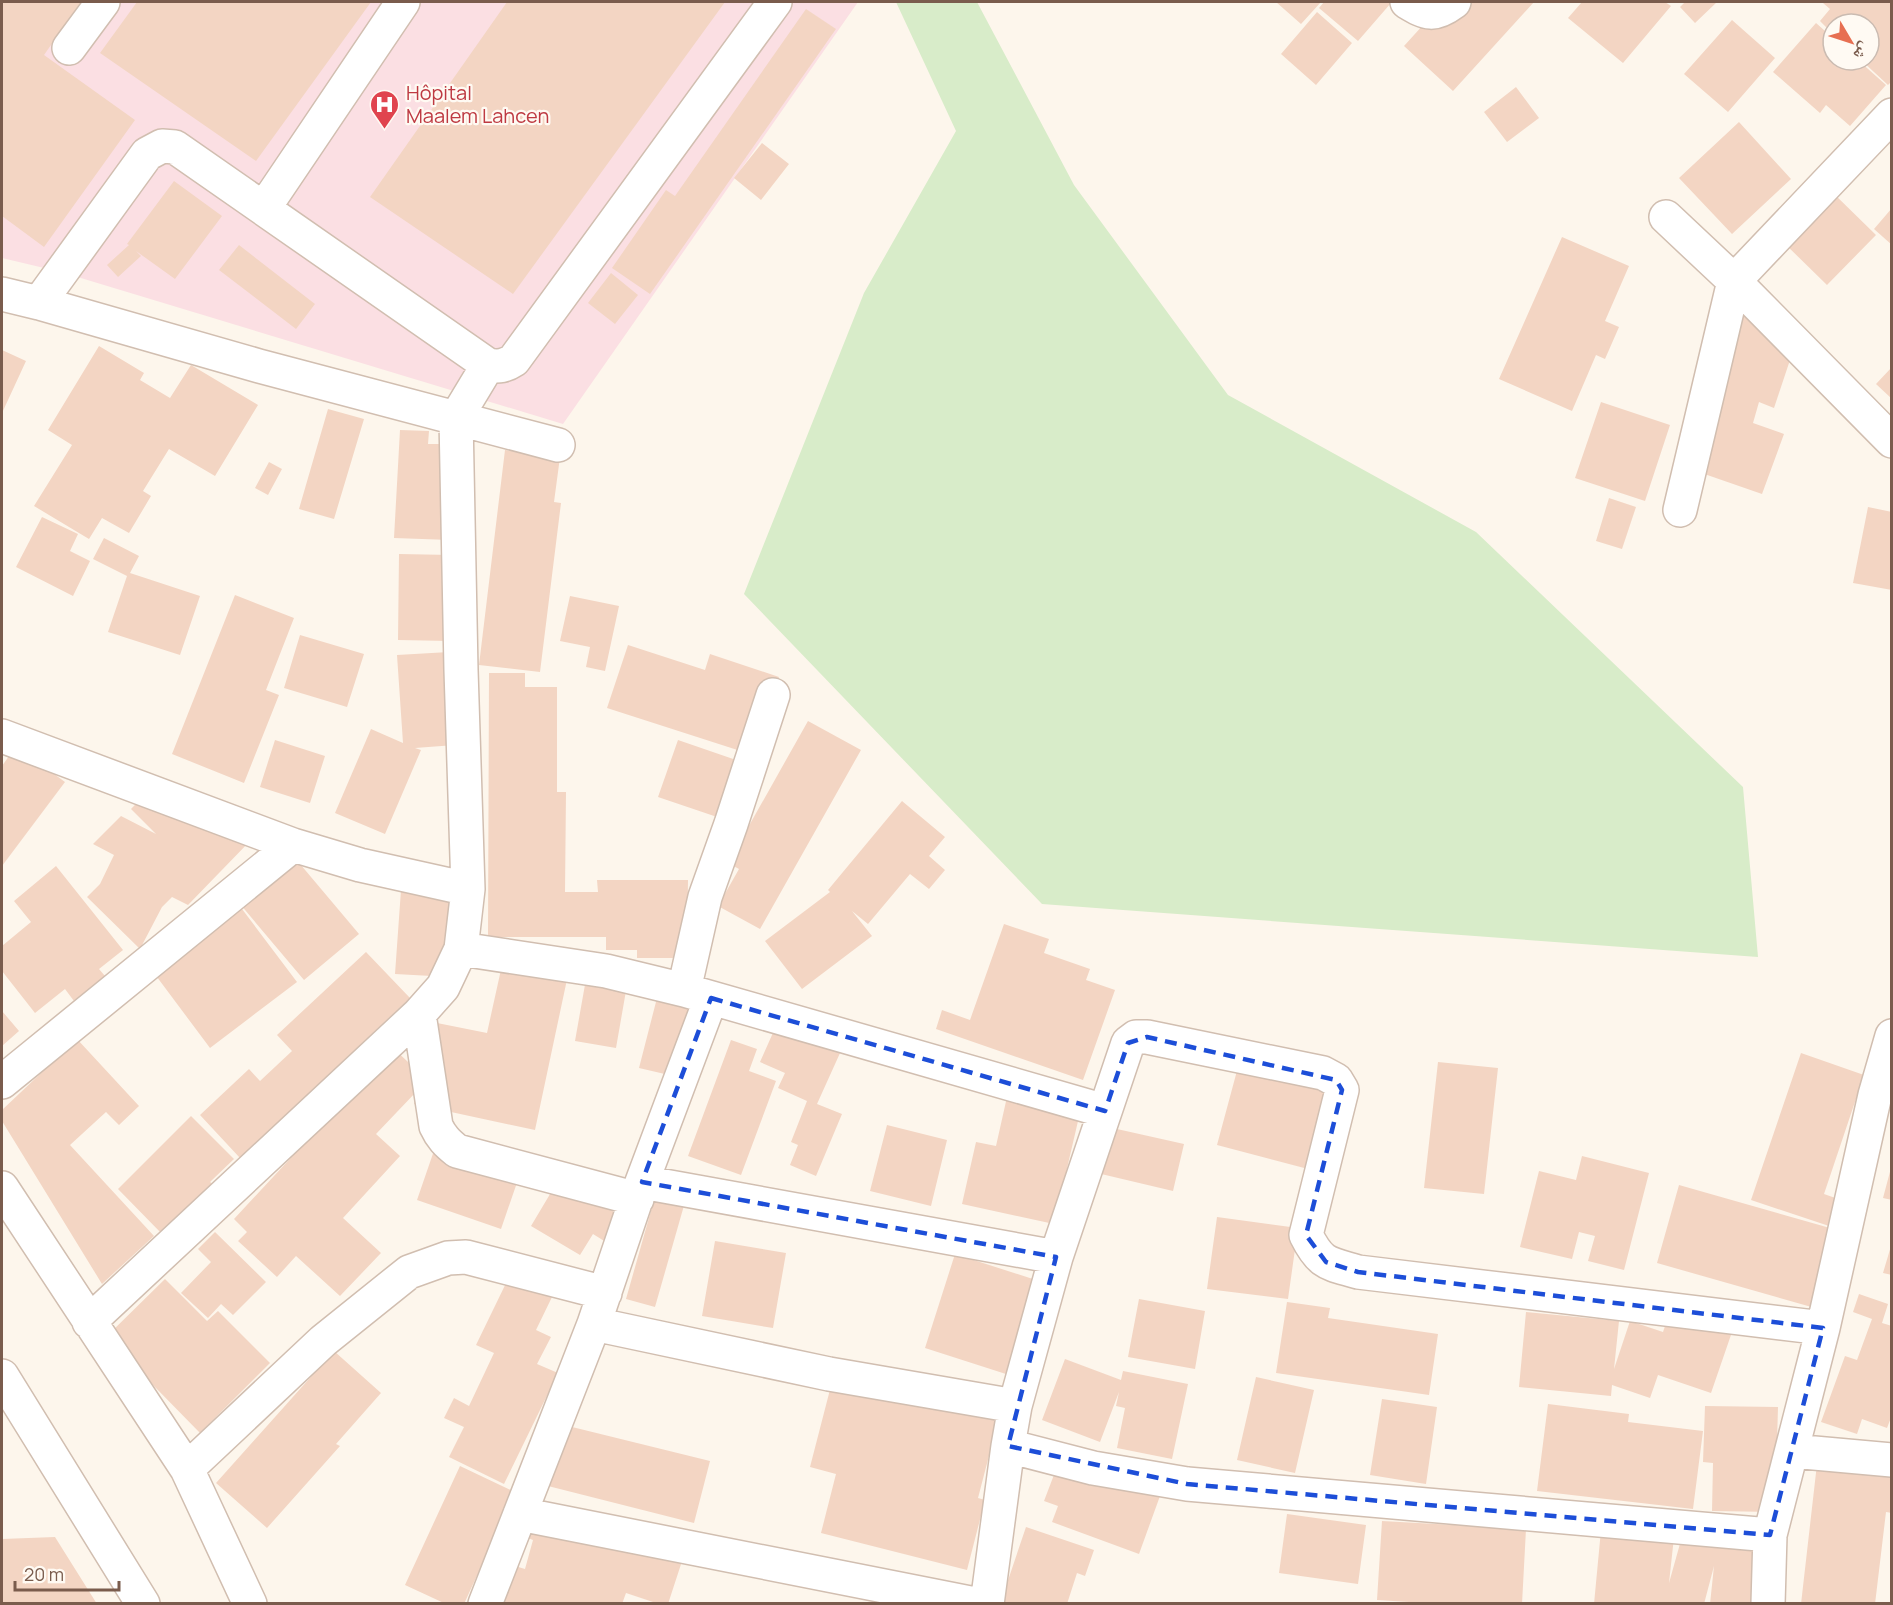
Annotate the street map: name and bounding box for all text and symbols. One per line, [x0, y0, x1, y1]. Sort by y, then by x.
north arrow [1821, 12, 1881, 72]
text: ش [1849, 38, 1877, 65]
place label: Hôpital Maalem Lahcen [406, 79, 549, 129]
hospital icon: Hôpital Maalem Lahcen [369, 88, 401, 130]
scale bar [15, 1554, 118, 1592]
text: 20 m [24, 1562, 64, 1586]

